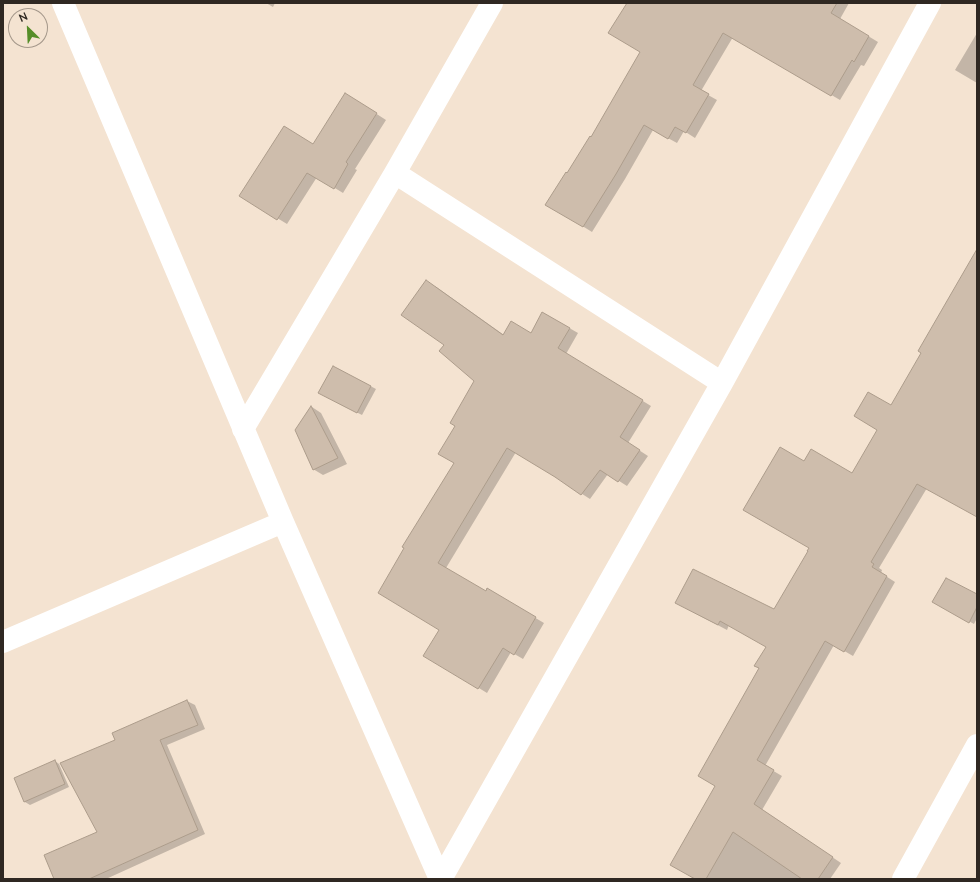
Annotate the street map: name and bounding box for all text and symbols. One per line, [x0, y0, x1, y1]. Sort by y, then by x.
north arrow [8, 8, 48, 48]
text: N [17, 9, 30, 26]

